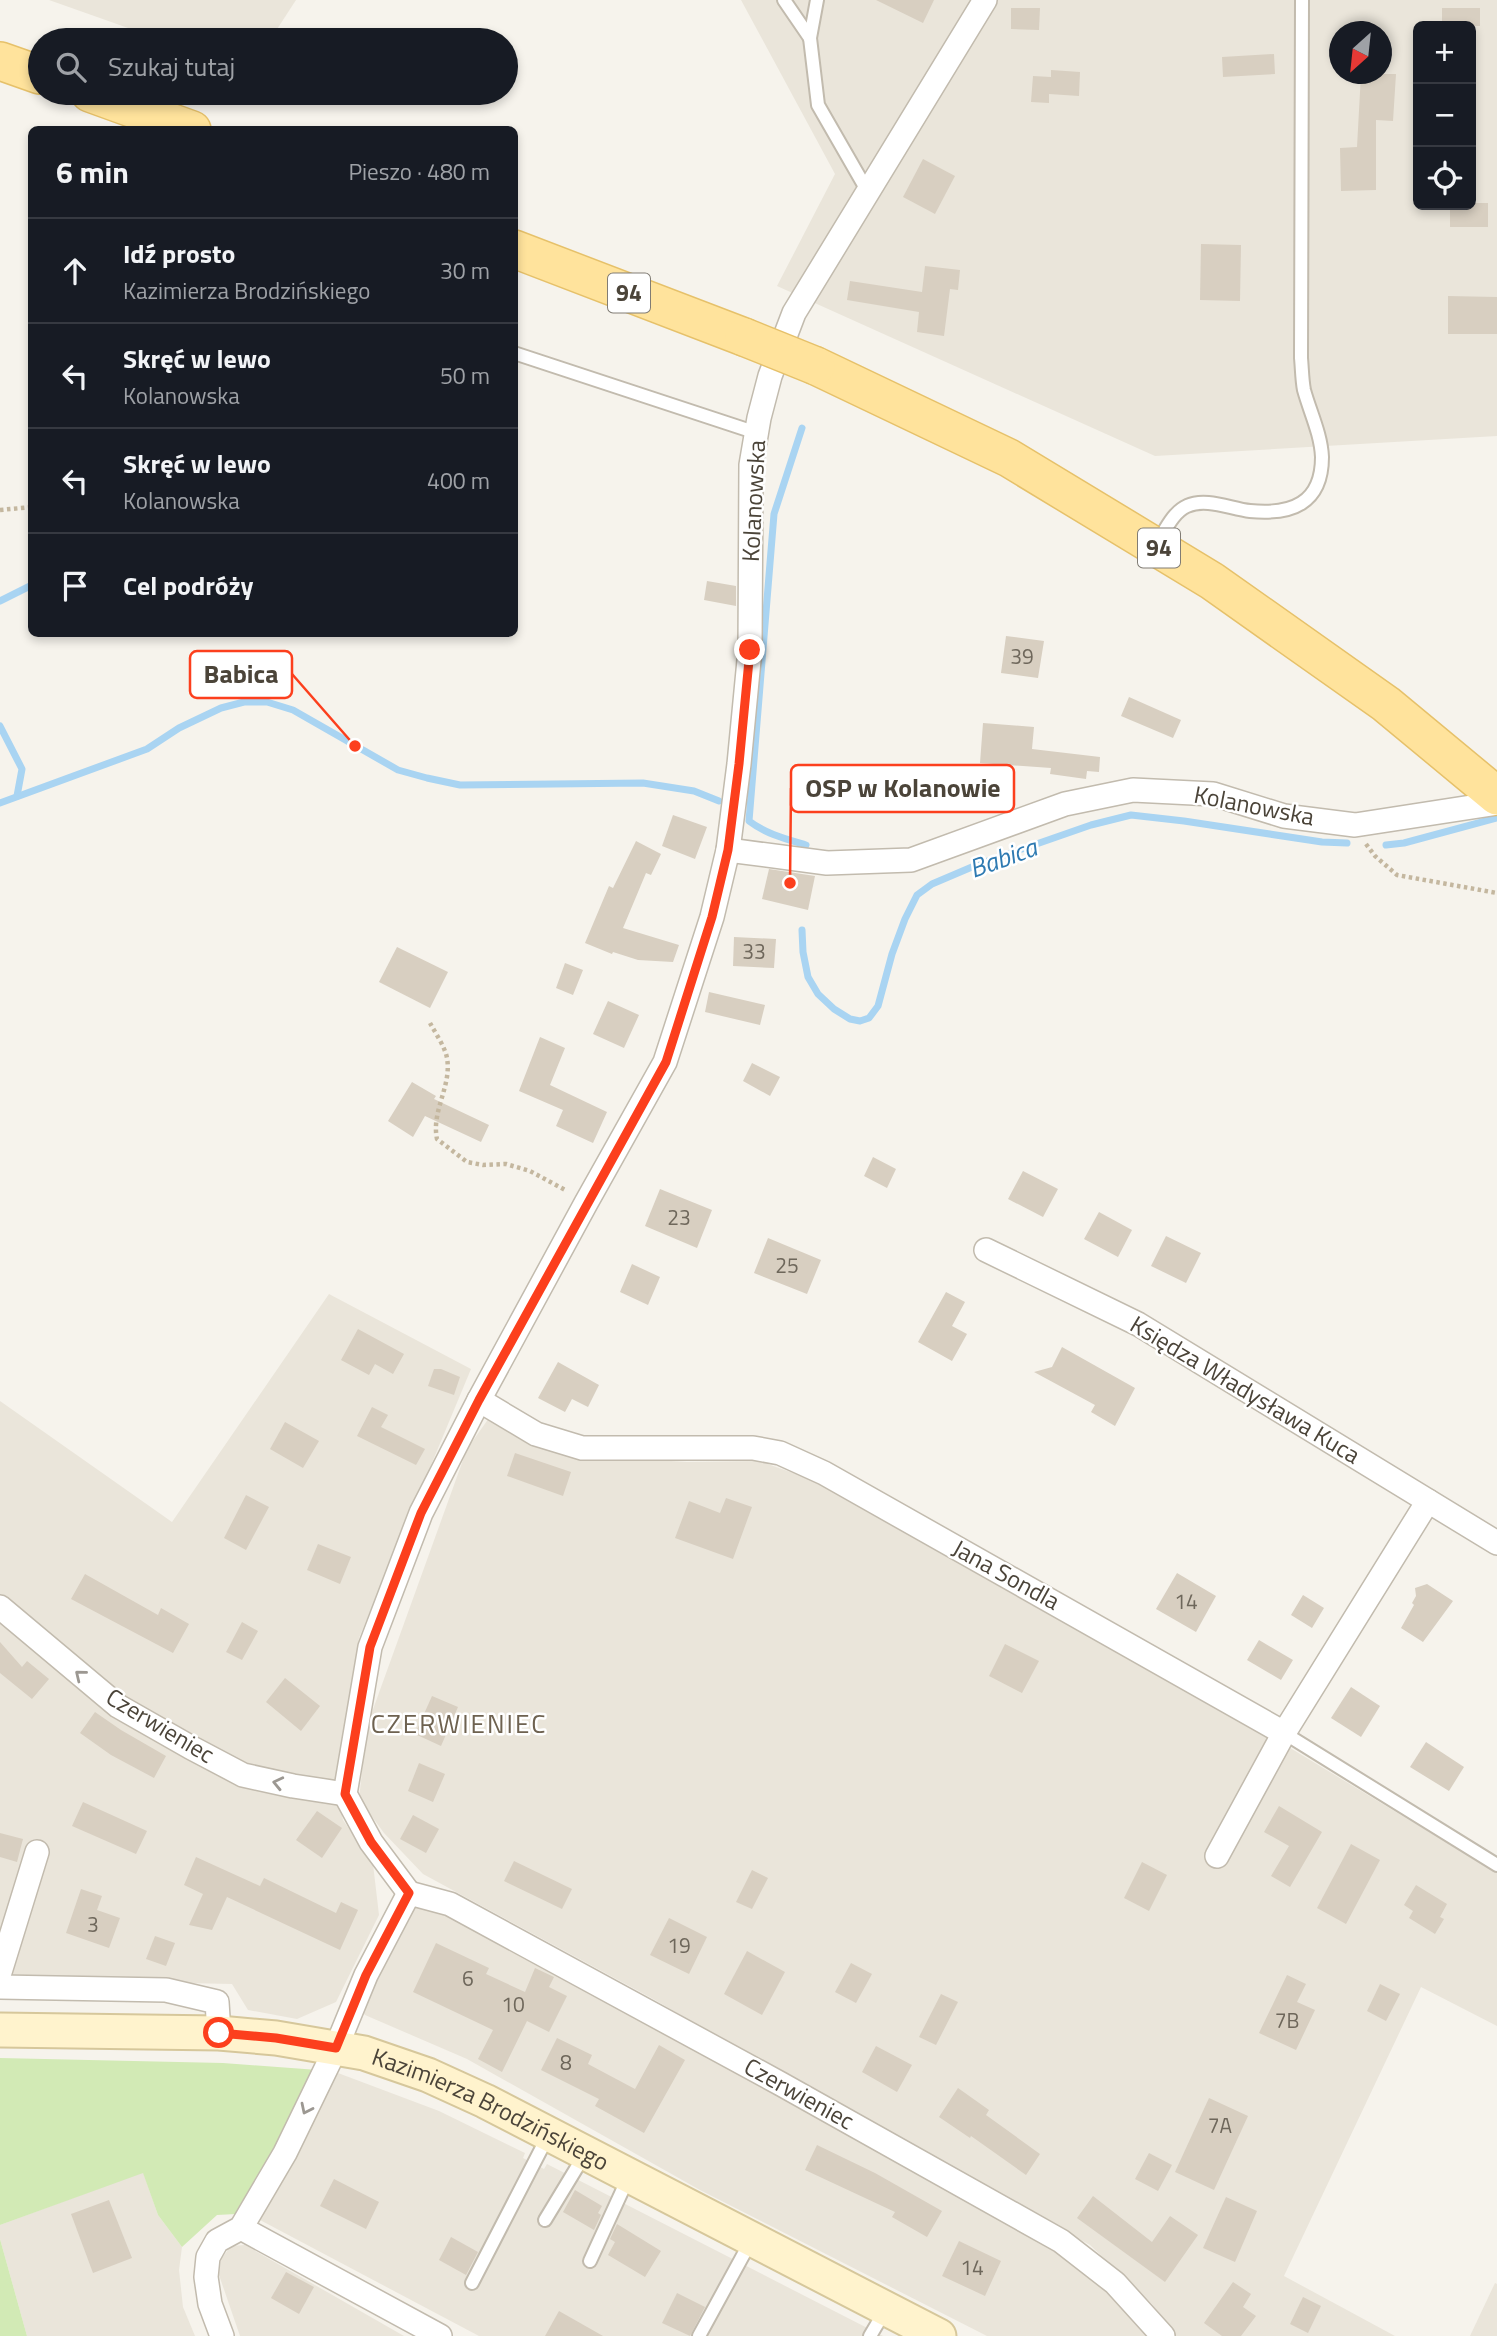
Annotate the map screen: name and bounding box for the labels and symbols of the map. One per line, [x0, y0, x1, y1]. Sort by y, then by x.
north arrow [1329, 21, 1392, 84]
road number: 94 [608, 274, 650, 312]
street label: Kolanowska [732, 439, 774, 563]
road number: 94 [1138, 528, 1180, 568]
route end [734, 634, 765, 665]
house number: 39 [1010, 640, 1034, 672]
callout: Babica [190, 651, 292, 698]
text: Babica [204, 654, 278, 693]
callout: OSP w Kolanowie [791, 765, 1014, 812]
text: OSP w Kolanowie [805, 768, 1001, 807]
street label: Kolanowska [1191, 776, 1317, 834]
water label: Babica [963, 827, 1044, 888]
house number: 33 [742, 935, 766, 967]
house number: 23 [667, 1201, 691, 1233]
house number: 25 [775, 1249, 799, 1281]
street label: Księdza Władysława Kuca [1124, 1306, 1367, 1472]
street label: Jana Sondla [946, 1530, 1067, 1618]
house number: 14 [1174, 1585, 1198, 1617]
one-way arrow [76, 1670, 88, 1683]
street label: Czerwieniec [99, 1679, 222, 1772]
district label: CZERWIENIEC [371, 1704, 547, 1743]
one-way arrow [272, 1777, 284, 1791]
house number: 3 [87, 1908, 99, 1940]
house number: 19 [667, 1929, 691, 1961]
house number: 6 [462, 1962, 474, 1994]
house number: 10 [501, 1988, 525, 2020]
house number: 7B [1275, 2004, 1299, 2036]
route start [203, 2017, 234, 2048]
street label: Kazimierza Brodzińskiego [367, 2038, 616, 2179]
house number: 8 [560, 2046, 572, 2078]
street label: Czerwieniec [738, 2048, 861, 2138]
one-way arrow [300, 2102, 314, 2114]
house number: 7A [1208, 2109, 1233, 2141]
house number: 14 [960, 2251, 984, 2283]

